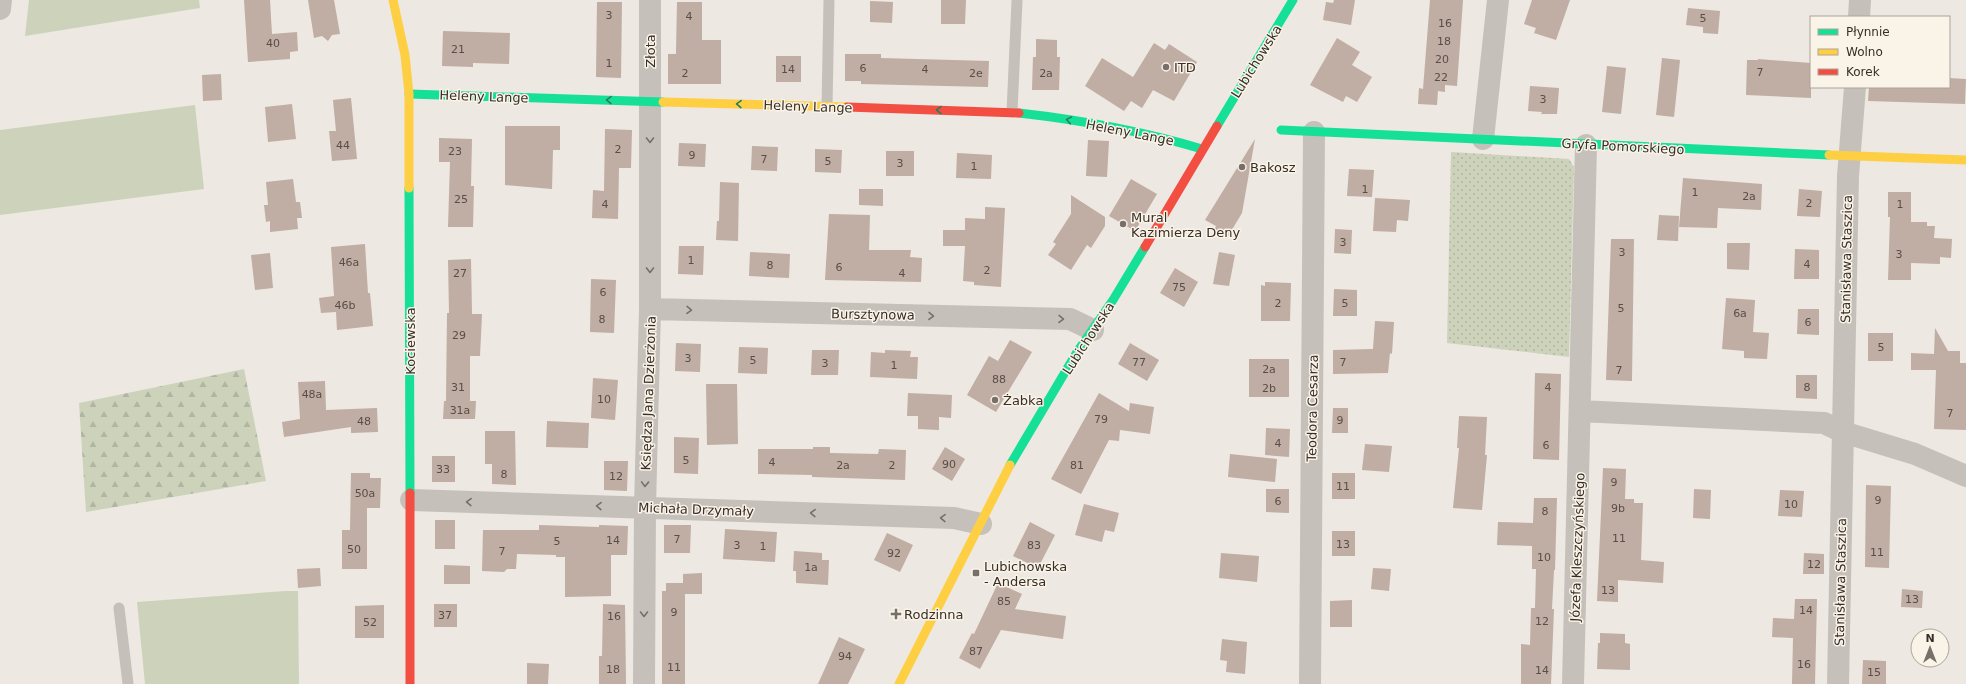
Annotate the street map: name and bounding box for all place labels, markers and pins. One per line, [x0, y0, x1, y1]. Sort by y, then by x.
place label: ITD [1174, 60, 1196, 75]
marker: ITD [1161, 62, 1171, 72]
place label: Bakosz [1250, 160, 1296, 175]
marker: Bakosz [1237, 162, 1247, 172]
place label: Mural Kazimierza Deny [1131, 210, 1240, 240]
marker: Mural Kazimierza Deny [1118, 219, 1128, 229]
place label: Żabka [1003, 393, 1043, 408]
marker: Żabka [990, 395, 1000, 405]
place label: Lubichowska - Andersa [984, 559, 1067, 589]
marker: Lubichowska - Andersa [971, 568, 981, 578]
place label: Rodzinna [904, 607, 964, 622]
marker: Rodzinna [891, 609, 901, 619]

